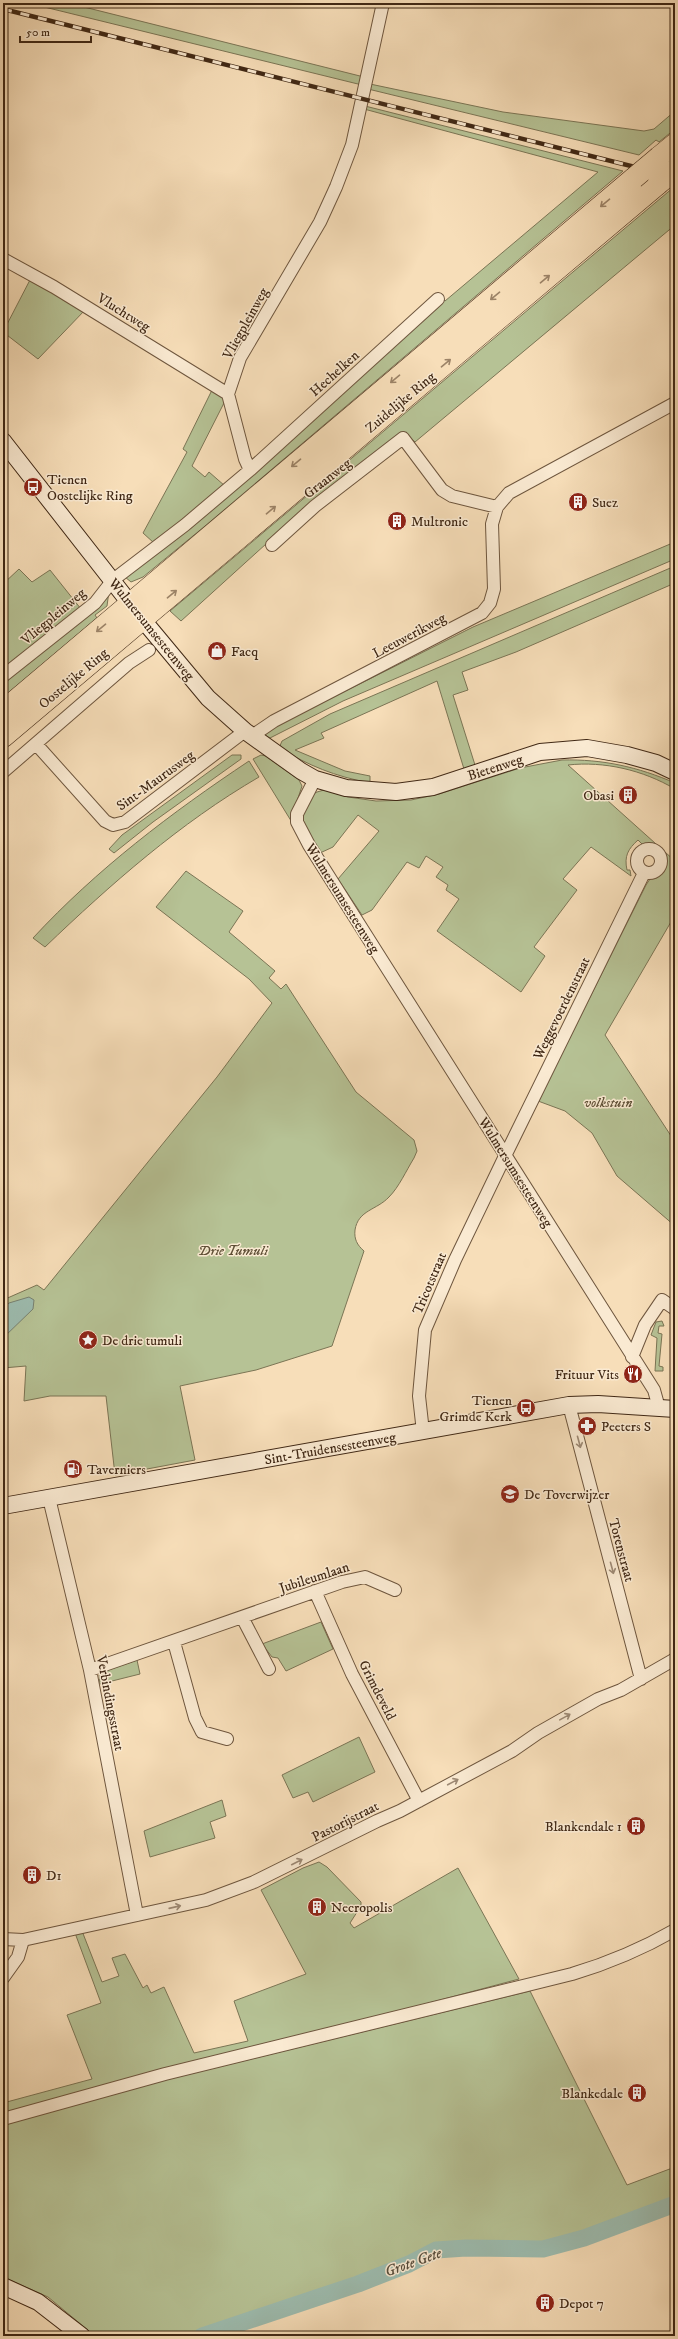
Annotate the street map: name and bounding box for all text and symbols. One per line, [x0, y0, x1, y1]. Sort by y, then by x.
scale bar [20, 18, 91, 44]
text: 50 m [26, 25, 50, 40]
one-way arrow [599, 198, 610, 207]
one-way arrow [540, 275, 550, 284]
street label: Vliegpleinweg [218, 284, 273, 363]
street label: Vluchtweg [93, 289, 154, 336]
one-way arrow [489, 291, 500, 300]
street label: Hechelken [306, 346, 364, 401]
one-way arrow [440, 359, 451, 368]
street label: Zuidelijke Ring [362, 368, 440, 437]
one-way arrow [390, 375, 401, 384]
street label: Graanweg [300, 454, 355, 503]
one-way arrow [291, 459, 301, 468]
place label: Tienen Oostelijke Ring [47, 471, 133, 505]
bus stop icon: Tienen Oostelijke Ring [22, 476, 44, 498]
building icon: Suez [567, 491, 589, 513]
place label: Suez [592, 494, 618, 512]
one-way arrow [266, 506, 277, 515]
building icon: Multronic [386, 510, 408, 532]
place label: Multronic [411, 513, 468, 531]
street label: Wulmersumsesteenweg [104, 574, 198, 685]
street label: Vliegpleinweg [17, 584, 90, 650]
one-way arrow [167, 590, 177, 599]
street label: Leeuwerikweg [370, 609, 449, 663]
one-way arrow [96, 623, 107, 632]
shop icon: Facq [206, 640, 228, 662]
place label: Facq [231, 643, 259, 661]
street label: Oostelijke Ring [35, 644, 112, 713]
street label: Sint-Maurusweg [113, 746, 198, 815]
street label: Bietenweg [465, 750, 526, 785]
building icon: Obasi [617, 784, 639, 806]
place label: Obasi [583, 787, 614, 805]
street label: Wulmersumsesteenweg [300, 839, 383, 957]
street label: Weggevoerdenstraat [529, 954, 595, 1064]
park label: volkstuin [584, 1094, 632, 1112]
street label: Wulmersumsesteenweg [473, 1113, 556, 1231]
park label: Drie Tumuli [198, 1242, 269, 1260]
street label: Tricotstraat [409, 1249, 451, 1317]
place icon: De drie tumuli [77, 1329, 99, 1351]
place label: De drie tumuli [102, 1332, 182, 1350]
restaurant icon: Frituur Vits [622, 1363, 644, 1385]
place label: Frituur Vits [555, 1366, 619, 1384]
place label: Tienen Grimde Kerk [440, 1392, 513, 1426]
bus stop icon: Tienen Grimde Kerk [515, 1397, 537, 1419]
pharmacy icon: Peeters S [576, 1415, 598, 1437]
place label: Peeters S [601, 1418, 651, 1436]
street label: Sint-Truidensesteenweg [263, 1429, 398, 1469]
one-way arrow [576, 1436, 583, 1449]
fuel station icon: Taverniers [62, 1458, 84, 1480]
place label: Taverniers [87, 1461, 146, 1479]
school or university icon: De Toverwijzer [499, 1483, 521, 1505]
place label: De Toverwijzer [524, 1486, 610, 1504]
street label: Torenstraat [604, 1517, 638, 1584]
street label: Jubileumlaan [275, 1558, 352, 1598]
one-way arrow [609, 1561, 616, 1574]
street label: Verbindingsstraat [92, 1653, 128, 1753]
street label: Grimdeveld [354, 1657, 400, 1723]
one-way arrow [559, 1713, 571, 1721]
one-way arrow [447, 1778, 459, 1786]
street label: Pastorijstraat [309, 1797, 382, 1846]
building icon: Blankendale 1 [625, 1815, 647, 1837]
place label: Blankendale 1 [545, 1818, 622, 1836]
one-way arrow [291, 1858, 303, 1865]
building icon: D1 [21, 1864, 43, 1886]
place label: D1 [46, 1867, 62, 1885]
building icon: Necropolis [306, 1896, 328, 1918]
place label: Necropolis [331, 1899, 393, 1917]
one-way arrow [169, 1903, 182, 1911]
building icon: Blankedale [626, 2082, 648, 2104]
place label: Blankedale [561, 2085, 623, 2103]
water label: Grote Gete [382, 2243, 445, 2281]
building icon: Depot 7 [534, 2292, 556, 2314]
place label: Depot 7 [559, 2295, 604, 2313]

